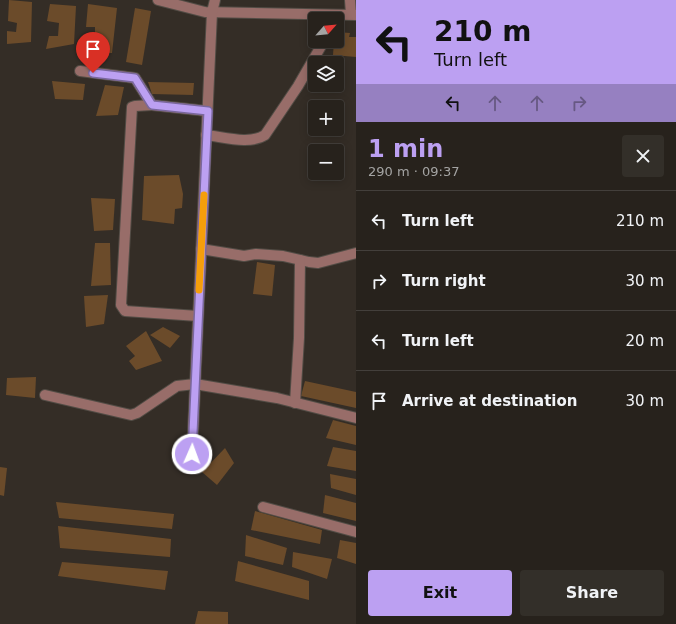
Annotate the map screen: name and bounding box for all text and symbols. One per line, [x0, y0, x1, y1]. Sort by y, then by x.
north arrow [308, 12, 344, 48]
map controls [308, 12, 344, 180]
text: 210 m [434, 15, 531, 48]
icon: left [368, 16, 420, 68]
pin [76, 32, 110, 73]
icon: arrive [82, 38, 104, 60]
text: Turn left [434, 49, 507, 70]
button: layers [308, 56, 344, 92]
icon: left [442, 92, 464, 114]
icon: ahead [484, 92, 506, 114]
icon: ahead [526, 92, 548, 114]
icon: right [568, 92, 590, 114]
button: + [308, 100, 344, 136]
text: 1 min [368, 135, 443, 163]
button: close [622, 135, 664, 177]
button: − [308, 144, 344, 180]
text: 290 m · 09:37 [368, 164, 459, 179]
icon: left [368, 210, 390, 232]
text: Turn left [402, 212, 474, 230]
text: 210 m [616, 212, 664, 230]
icon: right [368, 270, 390, 292]
text: Turn right [402, 272, 486, 290]
text: 30 m [626, 272, 664, 290]
icon: left [368, 330, 390, 352]
text: Turn left [402, 332, 474, 350]
text: 20 m [626, 332, 664, 350]
icon: arrive [368, 390, 390, 412]
text: Arrive at destination [402, 392, 577, 410]
text: 30 m [626, 392, 664, 410]
position arrow [171, 433, 213, 475]
button: Exit [368, 570, 512, 616]
button: Share [520, 570, 664, 616]

